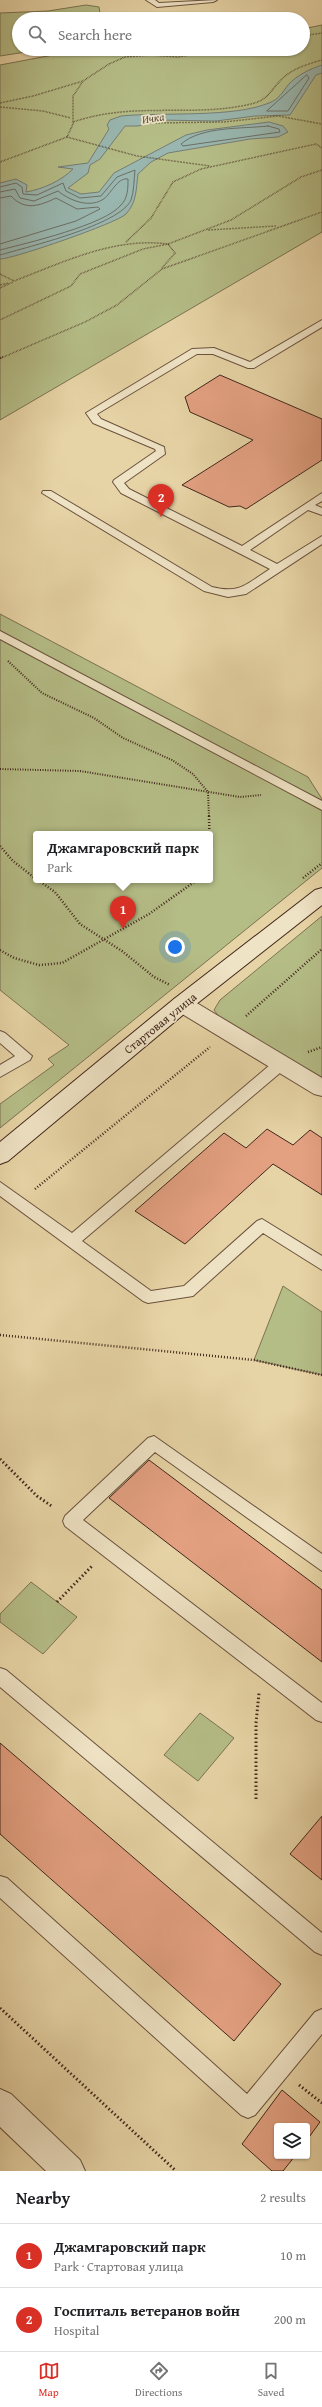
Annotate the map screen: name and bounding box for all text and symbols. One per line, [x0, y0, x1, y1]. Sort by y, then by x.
search box [12, 12, 310, 56]
icon: search [26, 23, 48, 45]
text: Search here [58, 24, 132, 45]
water label: Ичка [141, 109, 165, 127]
pin: 2 [148, 484, 174, 517]
popup [33, 831, 213, 883]
text: Джамгаровский парк [47, 837, 199, 858]
text: Park [47, 858, 72, 877]
pin: 1 [110, 896, 136, 929]
your location [165, 937, 185, 957]
street label: Стартовая улица [120, 988, 200, 1058]
map controls [274, 2123, 310, 2159]
button: layers [274, 2123, 310, 2159]
text: Nearby [16, 2185, 70, 2210]
text: 2 results [260, 2188, 306, 2207]
text: Джамгаровский парк [54, 2236, 206, 2257]
text: 1 [26, 2246, 32, 2265]
text: 10 m [280, 2246, 306, 2265]
text: Park · Стартовая улица [54, 2257, 184, 2276]
text: Госпиталь ветеранов войн [54, 2300, 240, 2321]
text: 2 [26, 2310, 32, 2329]
text: 200 m [274, 2310, 306, 2329]
text: Hospital [54, 2321, 99, 2340]
tab: Map [38, 2360, 60, 2400]
tab: Directions [135, 2360, 182, 2400]
tab: Saved [258, 2360, 284, 2400]

